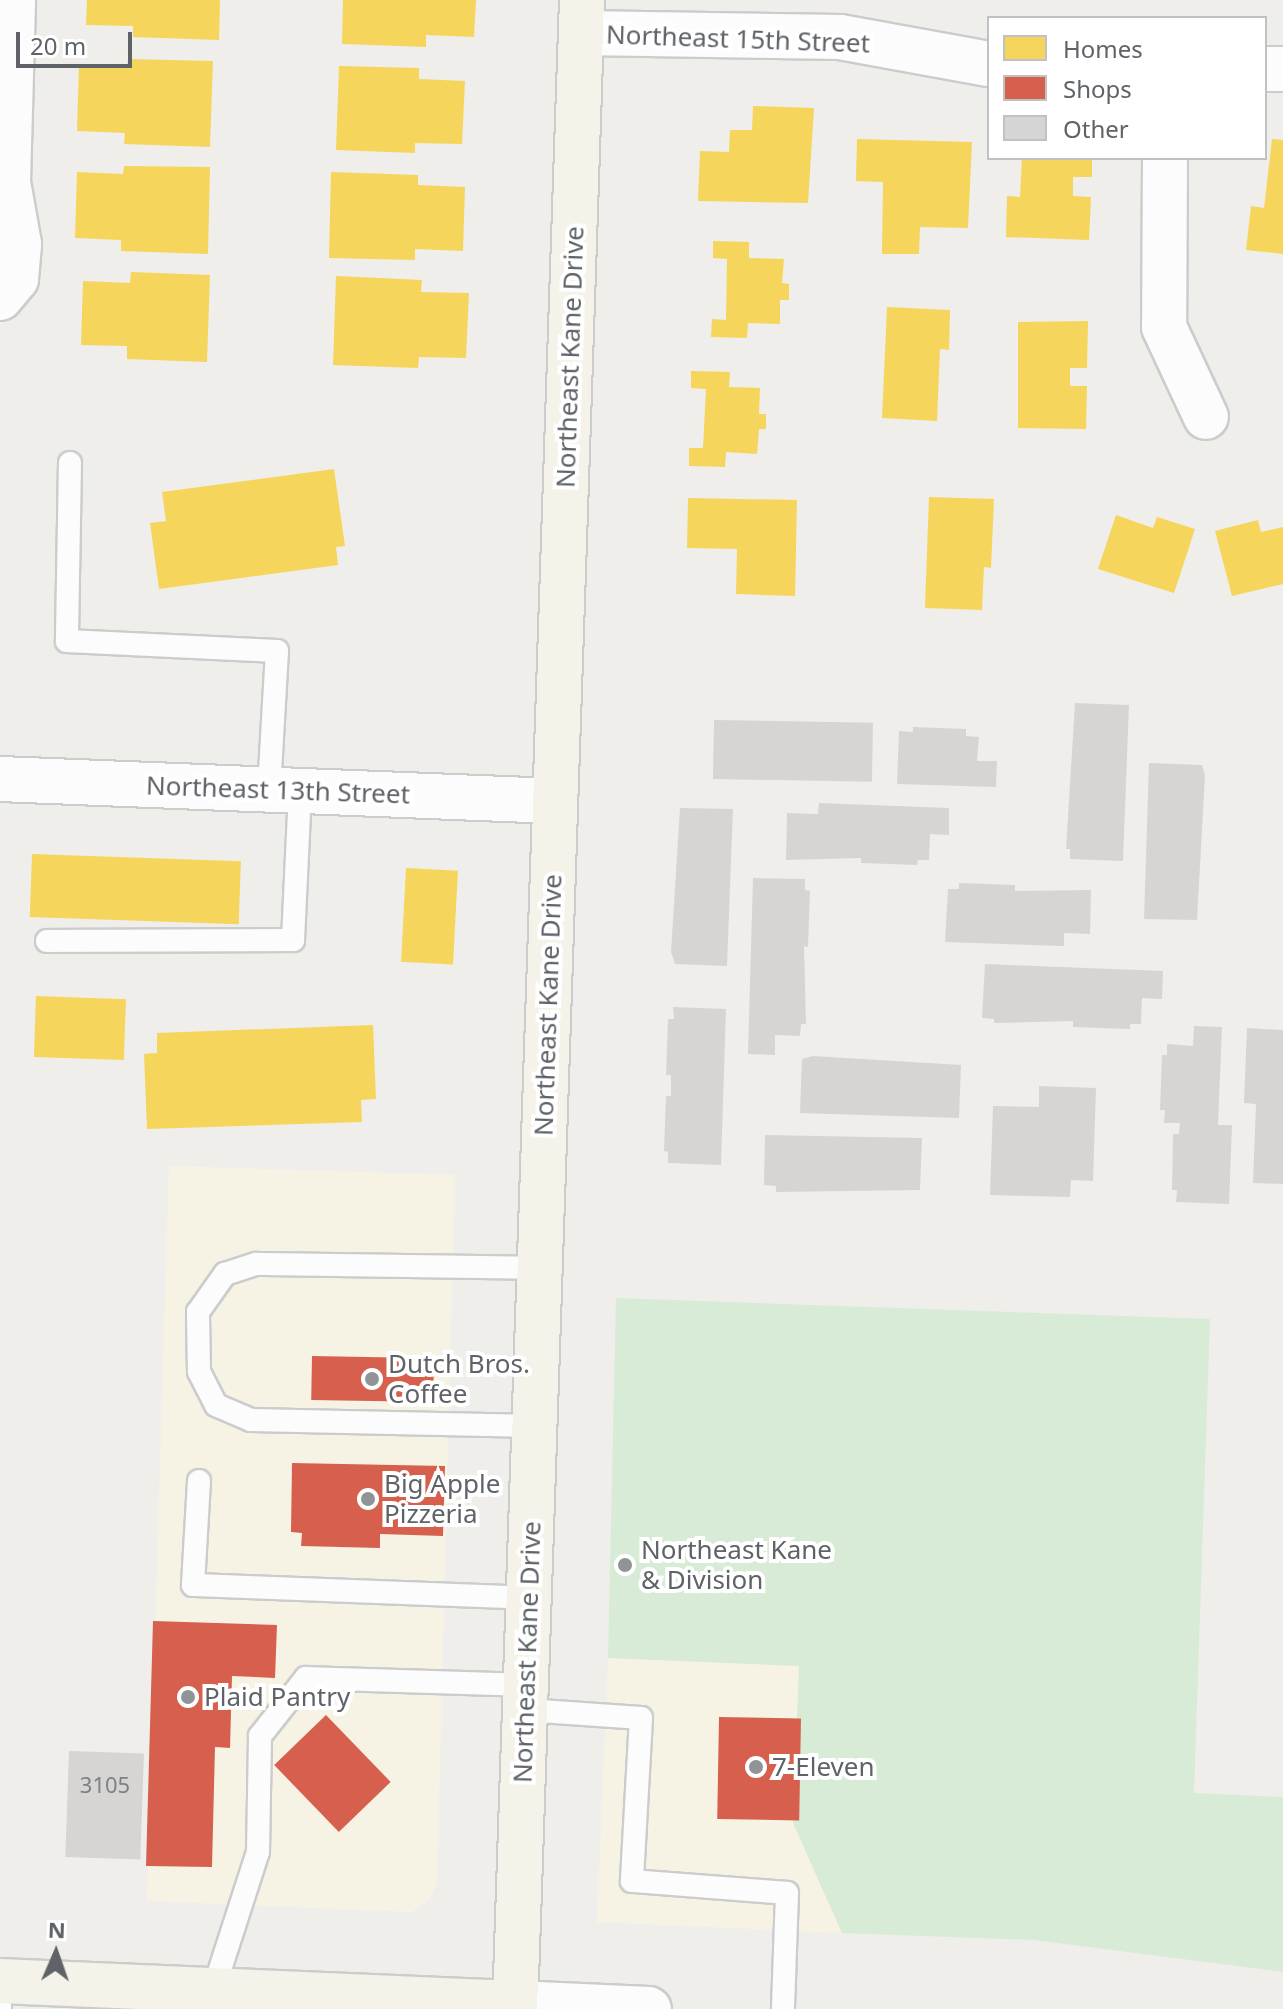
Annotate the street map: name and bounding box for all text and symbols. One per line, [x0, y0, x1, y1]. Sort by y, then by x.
scale bar [20, 16, 136, 66]
legend [987, 16, 1267, 160]
street label: Northeast 15th Street [605, 19, 871, 59]
text: 20 m [30, 29, 86, 62]
text: Homes [1063, 32, 1143, 65]
text: Shops [1063, 72, 1132, 105]
text: Other [1063, 112, 1129, 145]
street label: Northeast Kane Drive [550, 226, 590, 488]
street label: Northeast 13th Street [145, 770, 411, 810]
street label: Northeast Kane Drive [528, 874, 568, 1136]
place label: Dutch Bros. Coffee [388, 1348, 530, 1410]
marker: Dutch Bros. Coffee [363, 1370, 381, 1388]
place label: Big Apple Pizzeria [384, 1468, 500, 1530]
marker: Big Apple Pizzeria [359, 1490, 377, 1508]
street label: Northeast Kane Drive [507, 1521, 547, 1783]
place label: Northeast Kane & Division [641, 1534, 832, 1596]
marker: Northeast Kane & Division [616, 1556, 634, 1574]
place label: Plaid Pantry [204, 1681, 350, 1713]
marker: Plaid Pantry [179, 1688, 197, 1706]
place label: 7-Eleven [772, 1751, 874, 1783]
marker: 7-Eleven [747, 1758, 765, 1776]
house number: 3105 [80, 1772, 130, 1798]
north arrow [16, 1913, 96, 1993]
text: N [47, 1914, 66, 1944]

